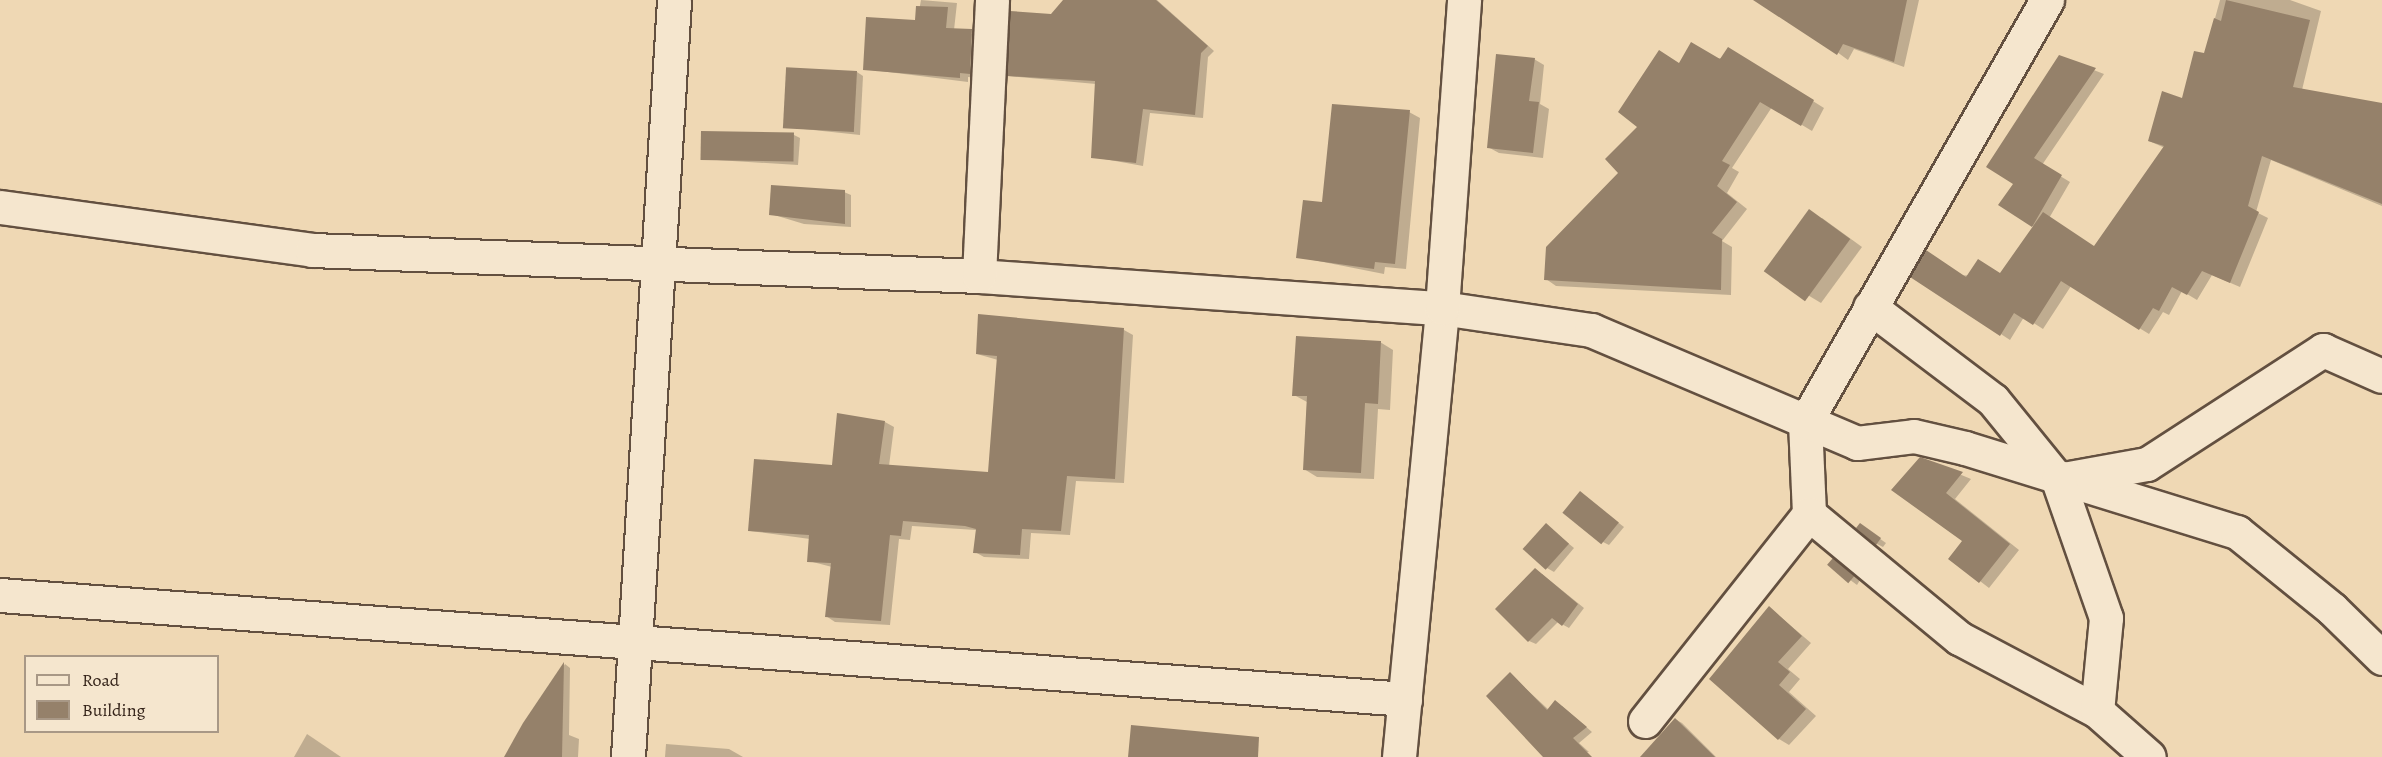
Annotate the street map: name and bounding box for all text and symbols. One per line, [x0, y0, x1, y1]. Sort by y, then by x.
legend [24, 655, 219, 733]
text: Road [82, 668, 119, 692]
text: Building [82, 698, 146, 722]

